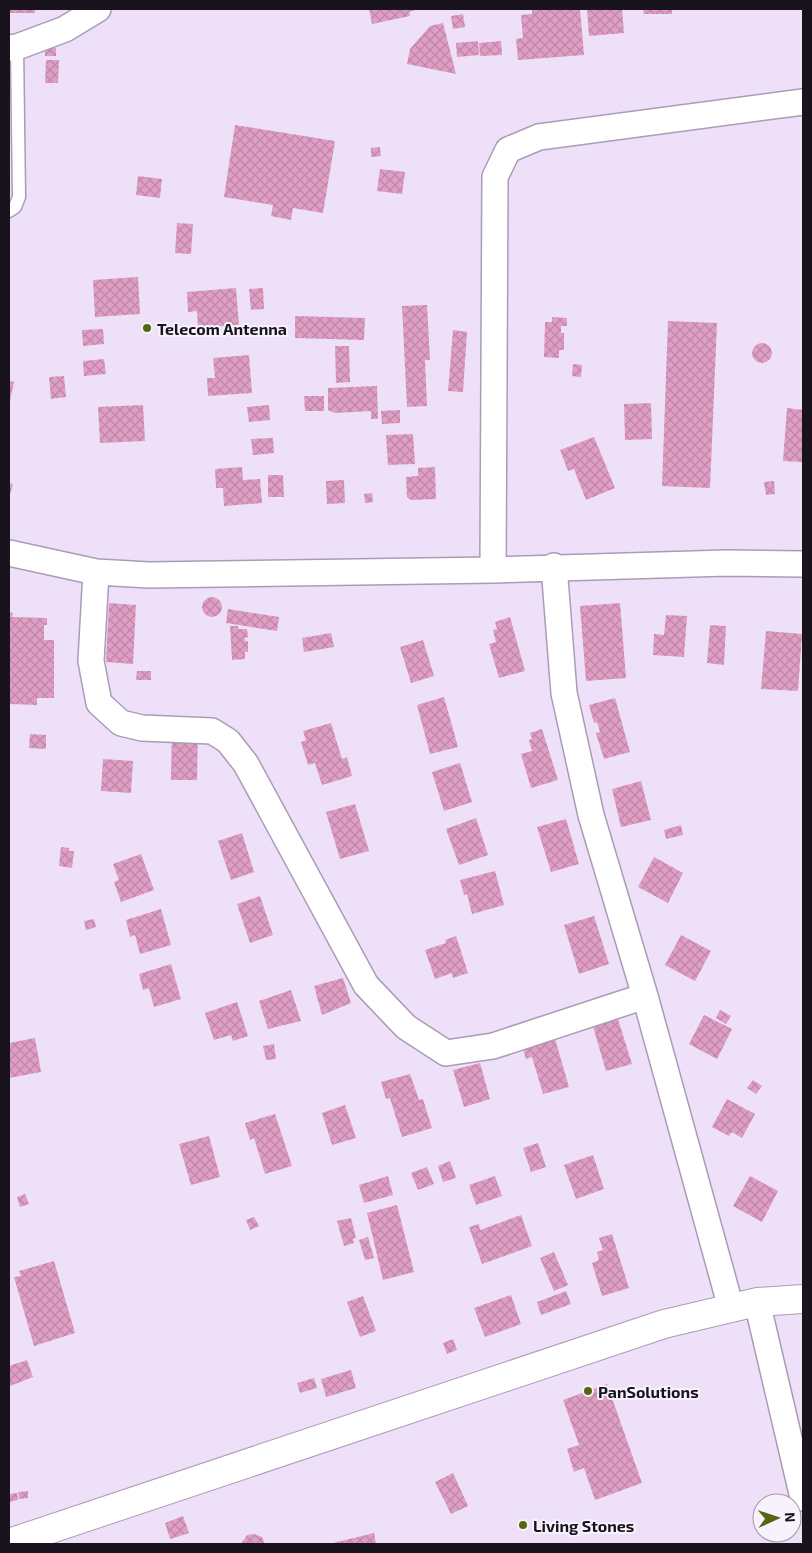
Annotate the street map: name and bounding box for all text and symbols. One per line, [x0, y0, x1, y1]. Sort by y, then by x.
place label: Telecom Antenna [157, 319, 287, 338]
marker: Telecom Antenna [141, 322, 153, 334]
place label: PanSolutions [598, 1382, 699, 1401]
marker: PanSolutions [582, 1385, 594, 1397]
north arrow [752, 1493, 802, 1543]
text: N [782, 1512, 799, 1523]
place label: Living Stones [533, 1516, 634, 1535]
marker: Living Stones [517, 1519, 529, 1531]

